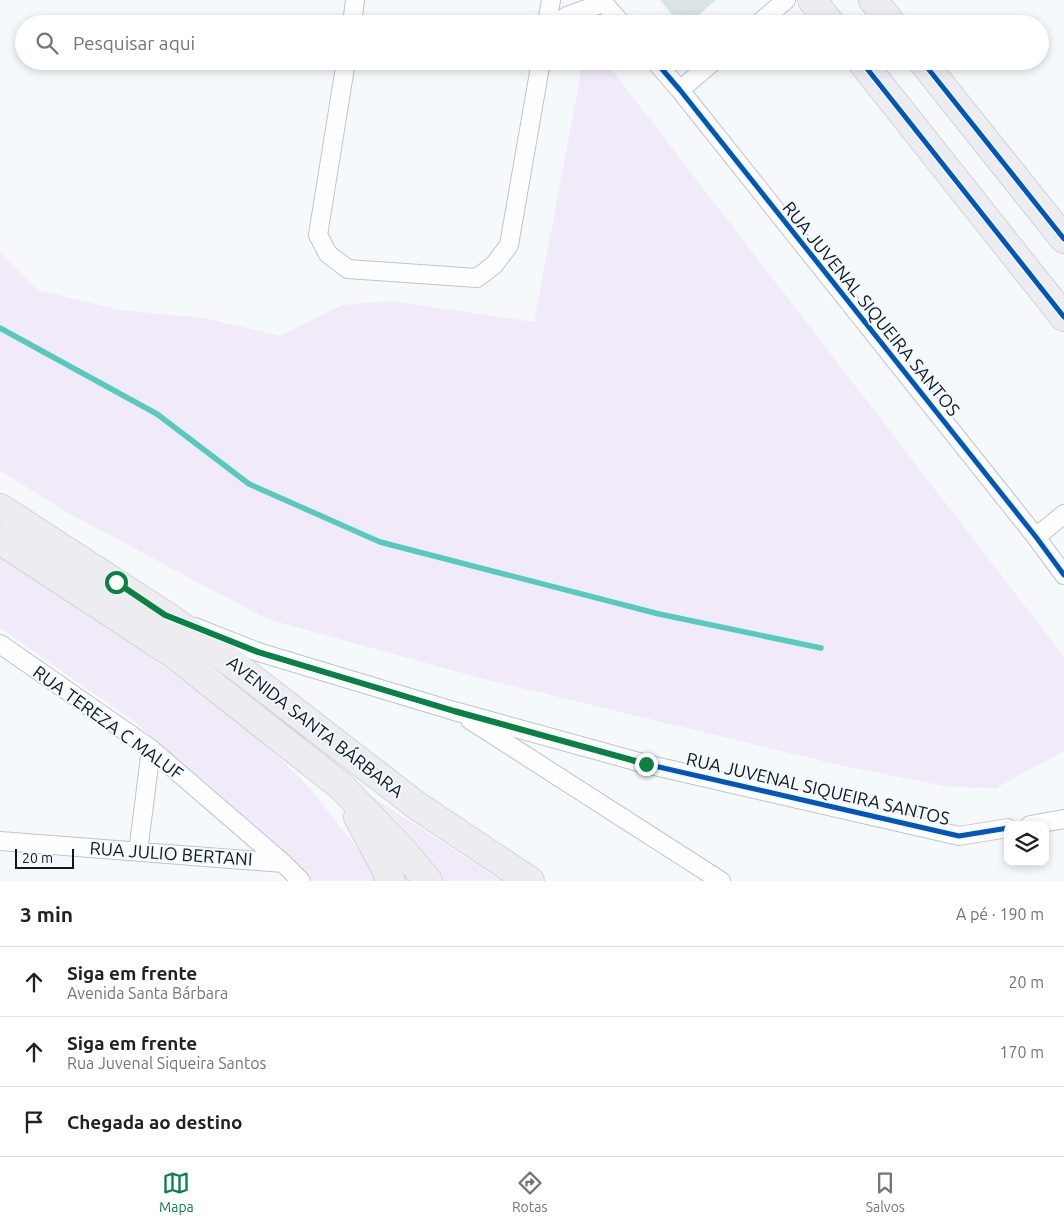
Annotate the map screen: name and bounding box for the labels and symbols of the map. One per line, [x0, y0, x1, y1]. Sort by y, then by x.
street label: RUA JUVENAL SIQUEIRA SANTOS [778, 197, 964, 420]
route start [105, 571, 128, 594]
street label: AVENIDA SANTA BÁRBARA [224, 650, 408, 801]
street label: RUA TEREZA C MALUF [30, 661, 187, 783]
street label: RUA JUVENAL SIQUEIRA SANTOS [684, 748, 952, 829]
route end [635, 753, 658, 776]
street label: RUA JULIO BERTANI [89, 837, 253, 869]
scale bar [15, 846, 74, 869]

